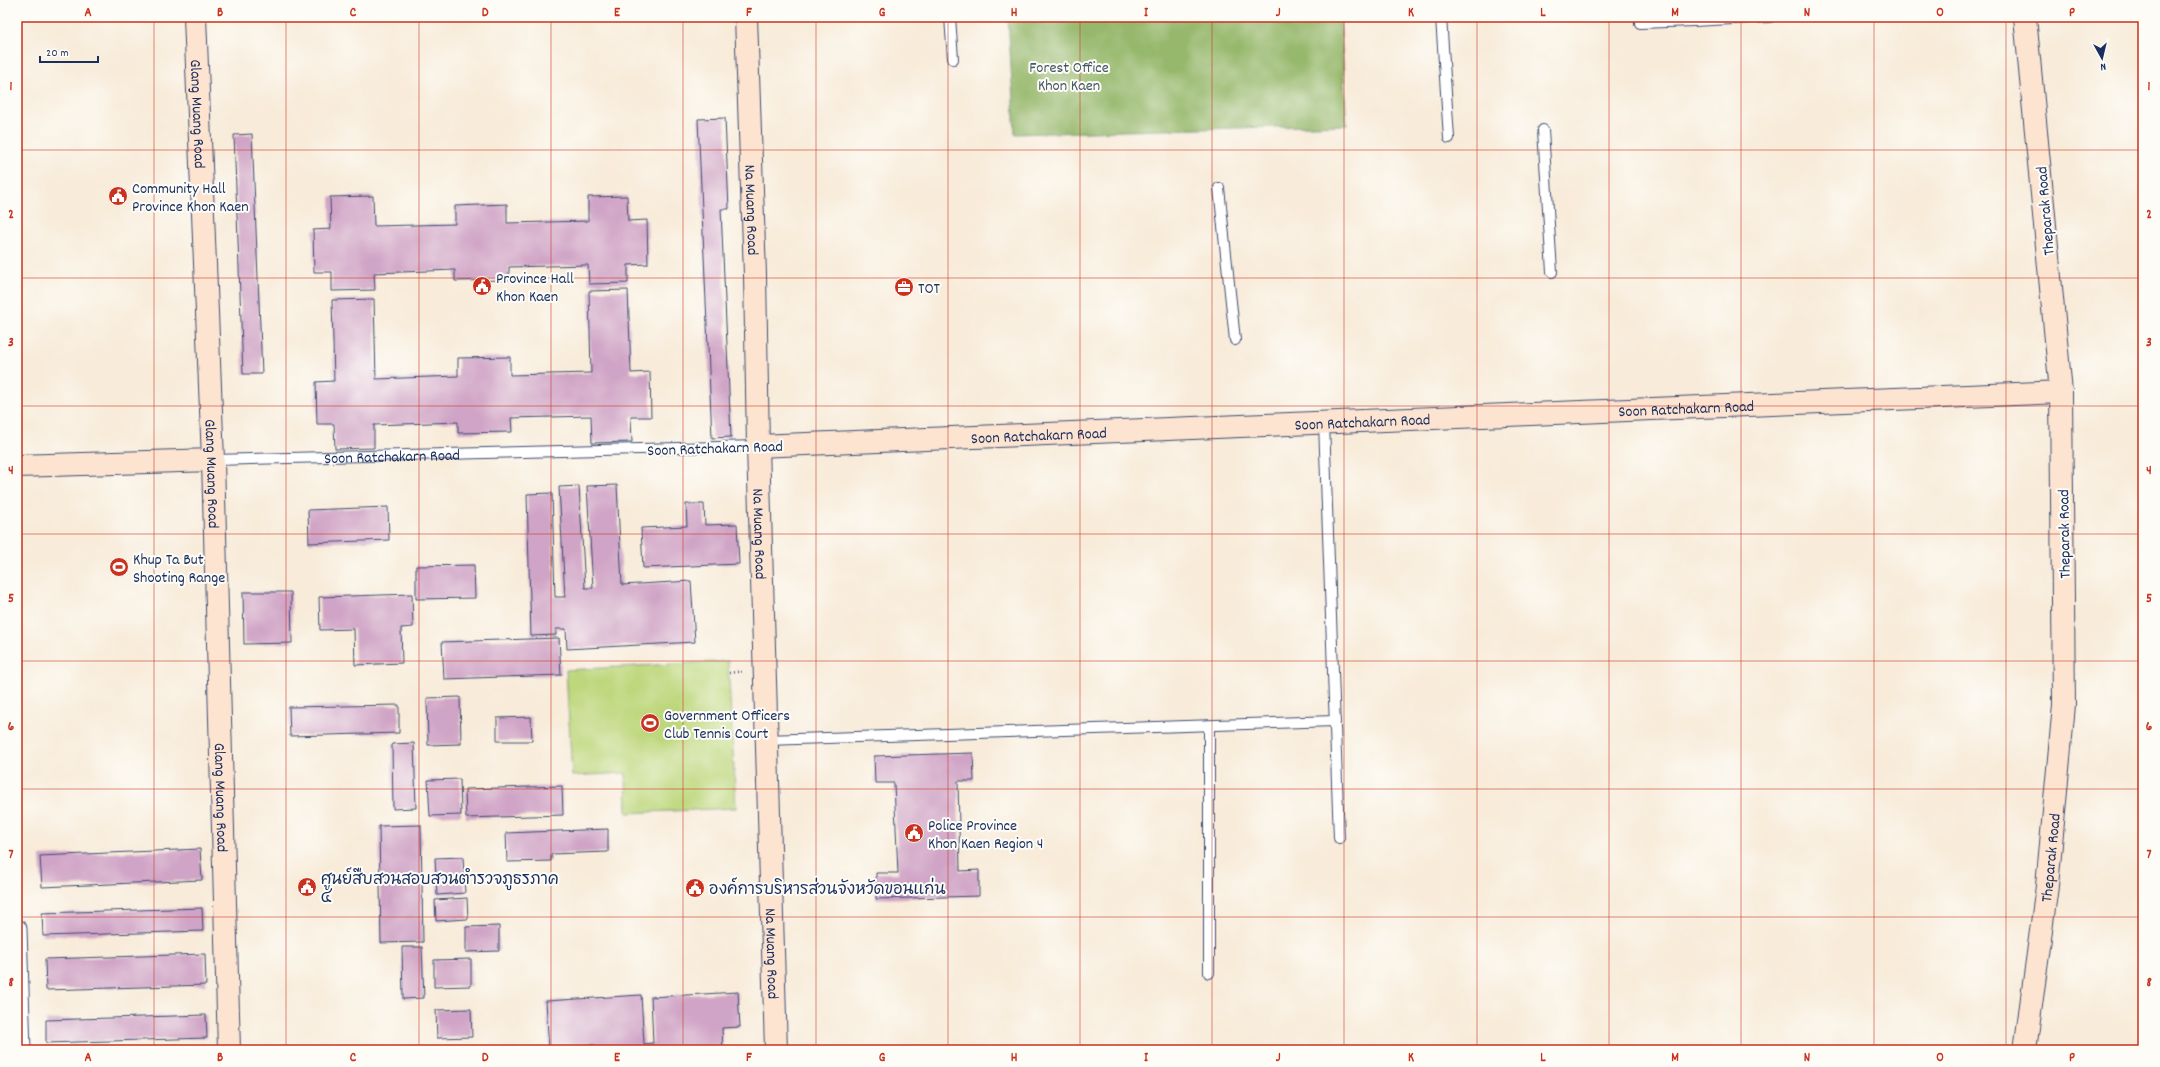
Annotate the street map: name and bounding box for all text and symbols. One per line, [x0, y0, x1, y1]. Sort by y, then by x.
text: A [84, 4, 92, 23]
text: B [217, 4, 223, 23]
text: C [350, 4, 357, 23]
text: D [482, 4, 489, 23]
text: E [614, 4, 621, 23]
text: F [746, 4, 752, 23]
text: G [879, 4, 886, 23]
text: H [1011, 4, 1018, 23]
text: I [1144, 4, 1149, 23]
text: J [1276, 4, 1281, 23]
text: K [1408, 4, 1414, 23]
text: L [1540, 4, 1546, 23]
text: M [1671, 4, 1679, 23]
text: N [1804, 4, 1810, 23]
text: O [1936, 4, 1944, 23]
text: P [2069, 4, 2075, 23]
scale bar [40, 38, 98, 64]
north arrow [2082, 38, 2122, 78]
text: 20 m [46, 45, 69, 62]
park label: Forest Office Khon Kaen [1029, 57, 1109, 98]
text: N [2099, 58, 2107, 74]
street label: Glang Muang Road [183, 59, 210, 169]
text: 1 [10, 78, 13, 97]
text: 1 [2148, 78, 2151, 97]
street label: Na Muang Road [737, 164, 763, 256]
street label: Theparak Road [2031, 165, 2062, 256]
place label: Community Hall Province Khon Kaen [132, 178, 249, 219]
public building icon: Community Hall Province Khon Kaen [107, 185, 129, 207]
text: 2 [8, 206, 14, 225]
text: 2 [2146, 206, 2152, 225]
place label: Province Hall Khon Kaen [496, 268, 574, 309]
public building icon: Province Hall Khon Kaen [471, 275, 493, 297]
office icon: TOT [893, 276, 915, 298]
place label: TOT [918, 278, 941, 301]
text: 3 [8, 334, 14, 353]
text: 3 [2146, 334, 2152, 353]
street label: Soon Ratchakarn Road [1618, 396, 1755, 424]
street label: Soon Ratchakarn Road [1294, 409, 1431, 438]
street label: Glang Muang Road [197, 419, 224, 529]
street label: Soon Ratchakarn Road [970, 423, 1107, 451]
street label: Soon Ratchakarn Road [647, 436, 783, 463]
street label: Soon Ratchakarn Road [324, 445, 460, 471]
text: 4 [8, 462, 14, 481]
text: 4 [2146, 462, 2152, 481]
street label: Na Muang Road [745, 488, 771, 580]
street label: Theparak Road [2053, 489, 2078, 579]
place label: Khup Ta But Shooting Range [133, 549, 225, 590]
sports icon: Khup Ta But Shooting Range [108, 556, 130, 578]
text: 5 [8, 590, 14, 609]
text: 5 [2146, 590, 2152, 609]
place label: Government Officers Club Tennis Court [664, 705, 790, 746]
sports icon: Government Officers Club Tennis Court [639, 712, 661, 734]
text: 6 [8, 718, 15, 737]
text: 6 [2146, 718, 2153, 737]
street label: Glang Muang Road [207, 743, 233, 853]
street label: Theparak Road [2036, 812, 2068, 904]
place label: Police Province Khon Kaen Region 4 [928, 815, 1043, 856]
public building icon: Police Province Khon Kaen Region 4 [903, 822, 925, 844]
text: 7 [9, 846, 14, 865]
text: 7 [2147, 846, 2152, 865]
place label: ศูนย์สืบสวนสอบสวนตำรวจภูธรภาค ๔ [321, 867, 559, 910]
public building icon: ศูนย์สืบสวนสอบสวนตำรวจภูธรภาค ๔ [296, 876, 318, 898]
public building icon: องค์การบริหารส่วนจังหวัดขอนแก่น [684, 877, 706, 899]
place label: องค์การบริหารส่วนจังหวัดขอนแก่น [709, 877, 946, 902]
street label: Na Muang Road [758, 908, 783, 999]
text: 8 [8, 974, 14, 993]
text: 8 [2146, 974, 2152, 993]
text: A [84, 1049, 92, 1067]
text: B [217, 1049, 223, 1067]
text: C [350, 1049, 357, 1067]
text: D [482, 1049, 489, 1067]
text: E [614, 1049, 621, 1067]
text: F [746, 1049, 752, 1067]
text: G [879, 1049, 886, 1067]
text: H [1011, 1049, 1018, 1067]
text: I [1144, 1049, 1149, 1067]
text: J [1276, 1049, 1281, 1067]
text: K [1408, 1049, 1414, 1067]
text: L [1540, 1049, 1546, 1067]
text: M [1671, 1049, 1679, 1067]
text: N [1804, 1049, 1810, 1067]
text: O [1936, 1049, 1944, 1067]
text: P [2069, 1049, 2075, 1067]

